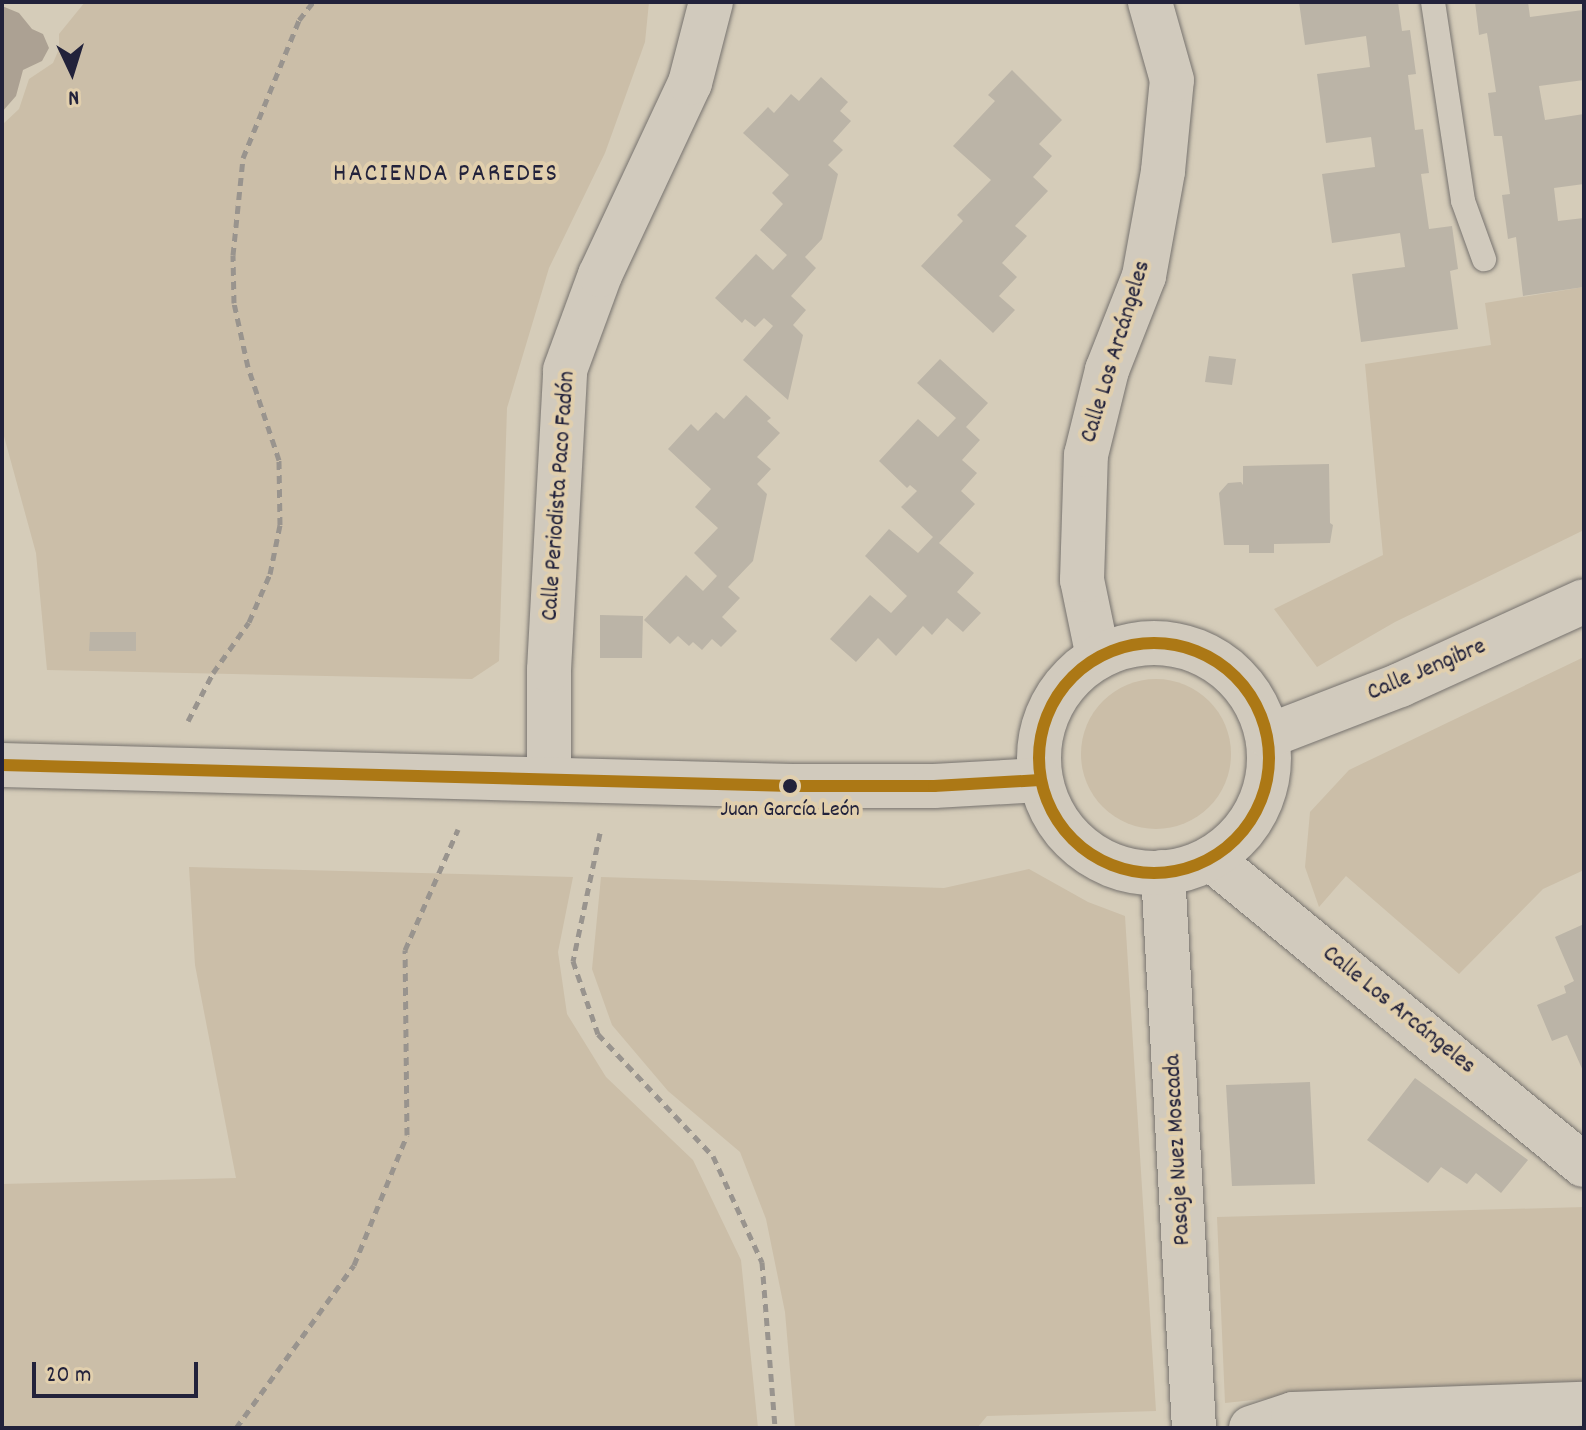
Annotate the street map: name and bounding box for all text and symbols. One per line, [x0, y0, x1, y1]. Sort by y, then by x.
north arrow [32, 32, 112, 112]
text: N [67, 81, 80, 112]
district label: HACIENDA PAREDES [333, 159, 559, 191]
street label: Calle Los Arcángeles [1076, 257, 1158, 447]
street label: Calle Periodista Paco Fadón [537, 370, 583, 622]
street label: Calle Jengibre [1364, 633, 1490, 709]
marker: Juan García León [782, 778, 798, 794]
place label: Juan García León [720, 798, 860, 824]
street label: Calle Los Arcángeles [1316, 940, 1480, 1082]
street label: Pasaje Nuez Moscada [1160, 1054, 1198, 1246]
scale bar [36, 1346, 202, 1396]
text: 20 m [46, 1359, 92, 1393]

